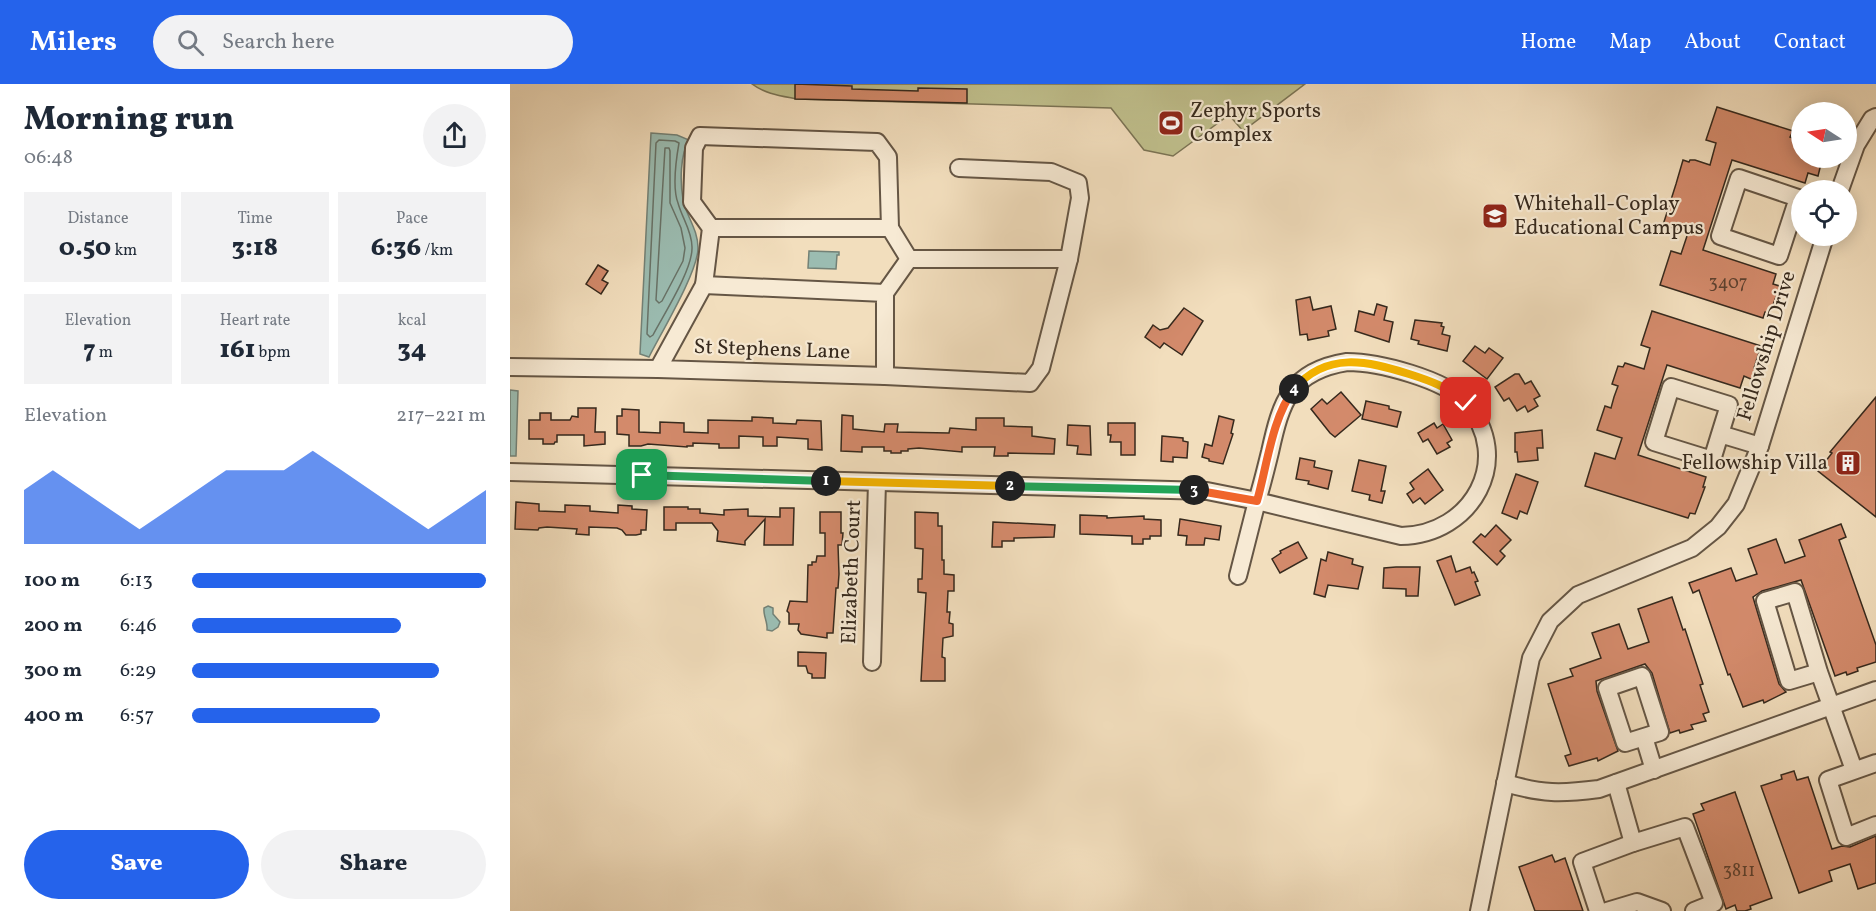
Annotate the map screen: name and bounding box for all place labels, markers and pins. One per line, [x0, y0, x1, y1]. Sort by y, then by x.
place label: Zephyr Sports Complex [1190, 97, 1321, 150]
sports icon: Zephyr Sports Complex [1156, 108, 1186, 138]
place label: Whitehall-Coplay Educational Campus [1514, 190, 1704, 243]
school or university icon: Whitehall-Coplay Educational Campus [1480, 201, 1510, 231]
pin: 4 [1279, 374, 1309, 404]
pin [1440, 377, 1491, 428]
building icon: Fellowship Villa [1833, 448, 1863, 478]
pin [616, 449, 667, 500]
place label: Fellowship Villa [1681, 449, 1828, 478]
pin: 1 [811, 466, 841, 496]
pin: 2 [995, 471, 1025, 501]
pin: 3 [1179, 475, 1209, 505]

